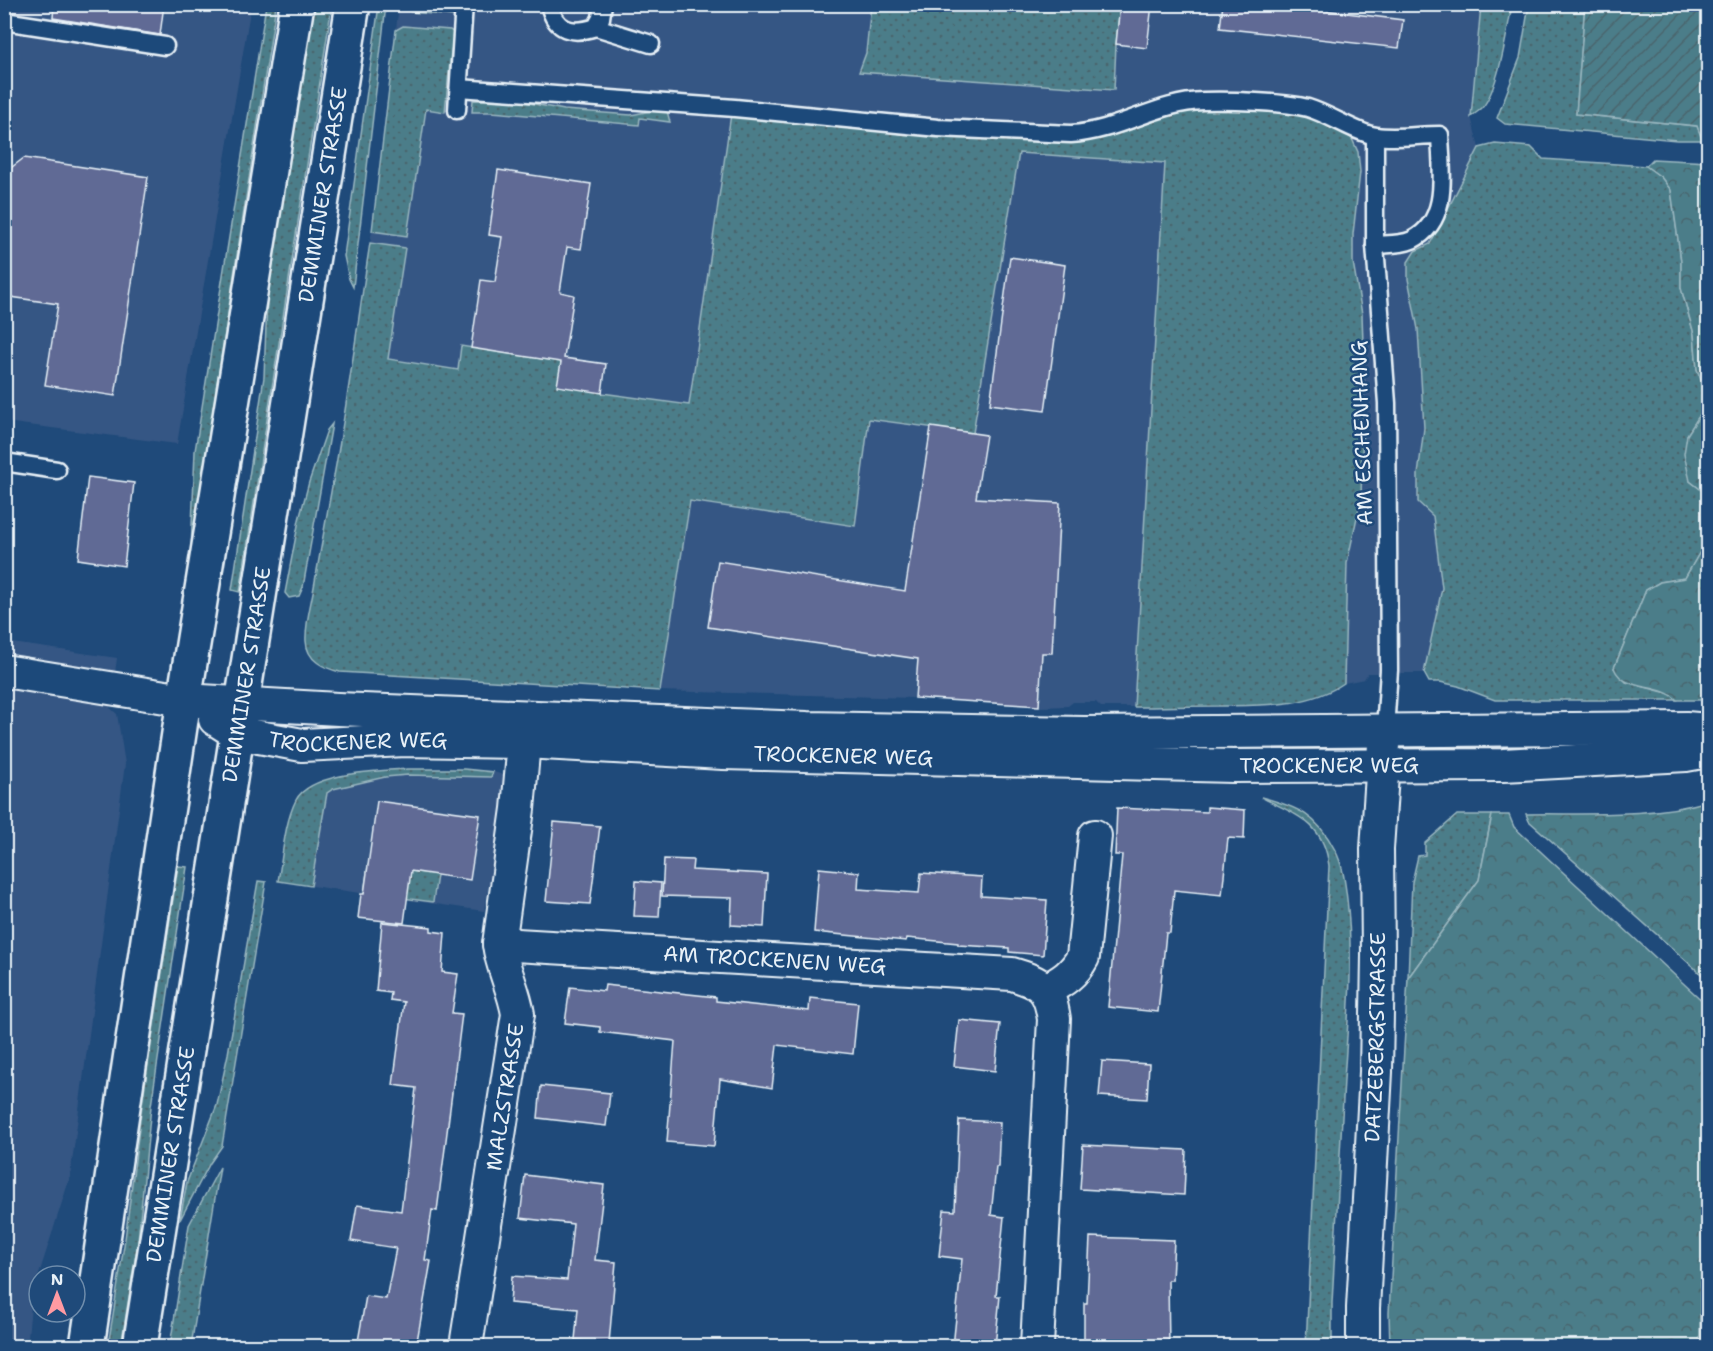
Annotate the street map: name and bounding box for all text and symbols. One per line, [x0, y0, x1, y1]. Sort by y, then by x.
street label: DEMMINER STRASSE [292, 84, 354, 304]
street label: AM ESCHENHANG [1345, 340, 1379, 526]
street label: DEMMINER STRASSE [216, 564, 278, 784]
street label: TROCKENER WEG [266, 725, 448, 759]
street label: TROCKENER WEG [753, 740, 933, 772]
street label: TROCKENER WEG [1240, 751, 1419, 780]
street label: DATZEBERGSTRASSE [1358, 932, 1392, 1143]
street label: AM TROCKENEN WEG [662, 940, 887, 981]
street label: MALZSTRASSE [480, 1021, 530, 1173]
street label: DEMMINER STRASSE [139, 1044, 201, 1264]
north arrow [27, 1264, 87, 1324]
text: N [51, 1269, 63, 1290]

